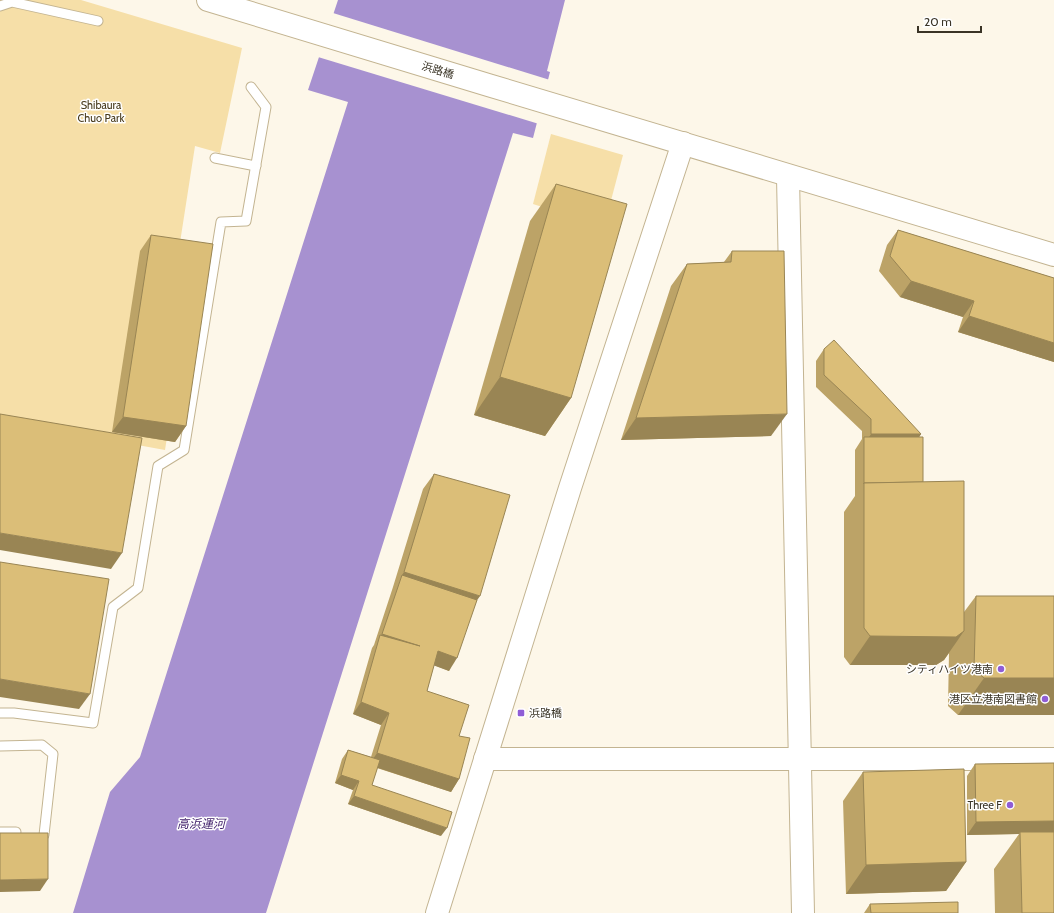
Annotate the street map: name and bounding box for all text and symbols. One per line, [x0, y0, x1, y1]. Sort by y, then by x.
scale bar [918, 8, 981, 34]
text: 20 m [924, 14, 952, 29]
street label: 浜路橋 [420, 58, 456, 82]
park label: Shibaura Chuo Park [78, 98, 124, 125]
place label: シティハイツ港南 [906, 662, 993, 676]
marker: シティハイツ港南 [996, 664, 1006, 674]
place label: 港区立港南図書館 [949, 692, 1037, 706]
marker: 港区立港南図書館 [1040, 694, 1050, 704]
place label: 浜路橋 [529, 706, 562, 720]
marker: 浜路橋 [516, 708, 526, 718]
place label: Three F [967, 798, 1002, 812]
marker: Three F [1005, 800, 1015, 810]
water label: 高浜運河 [177, 816, 227, 831]

